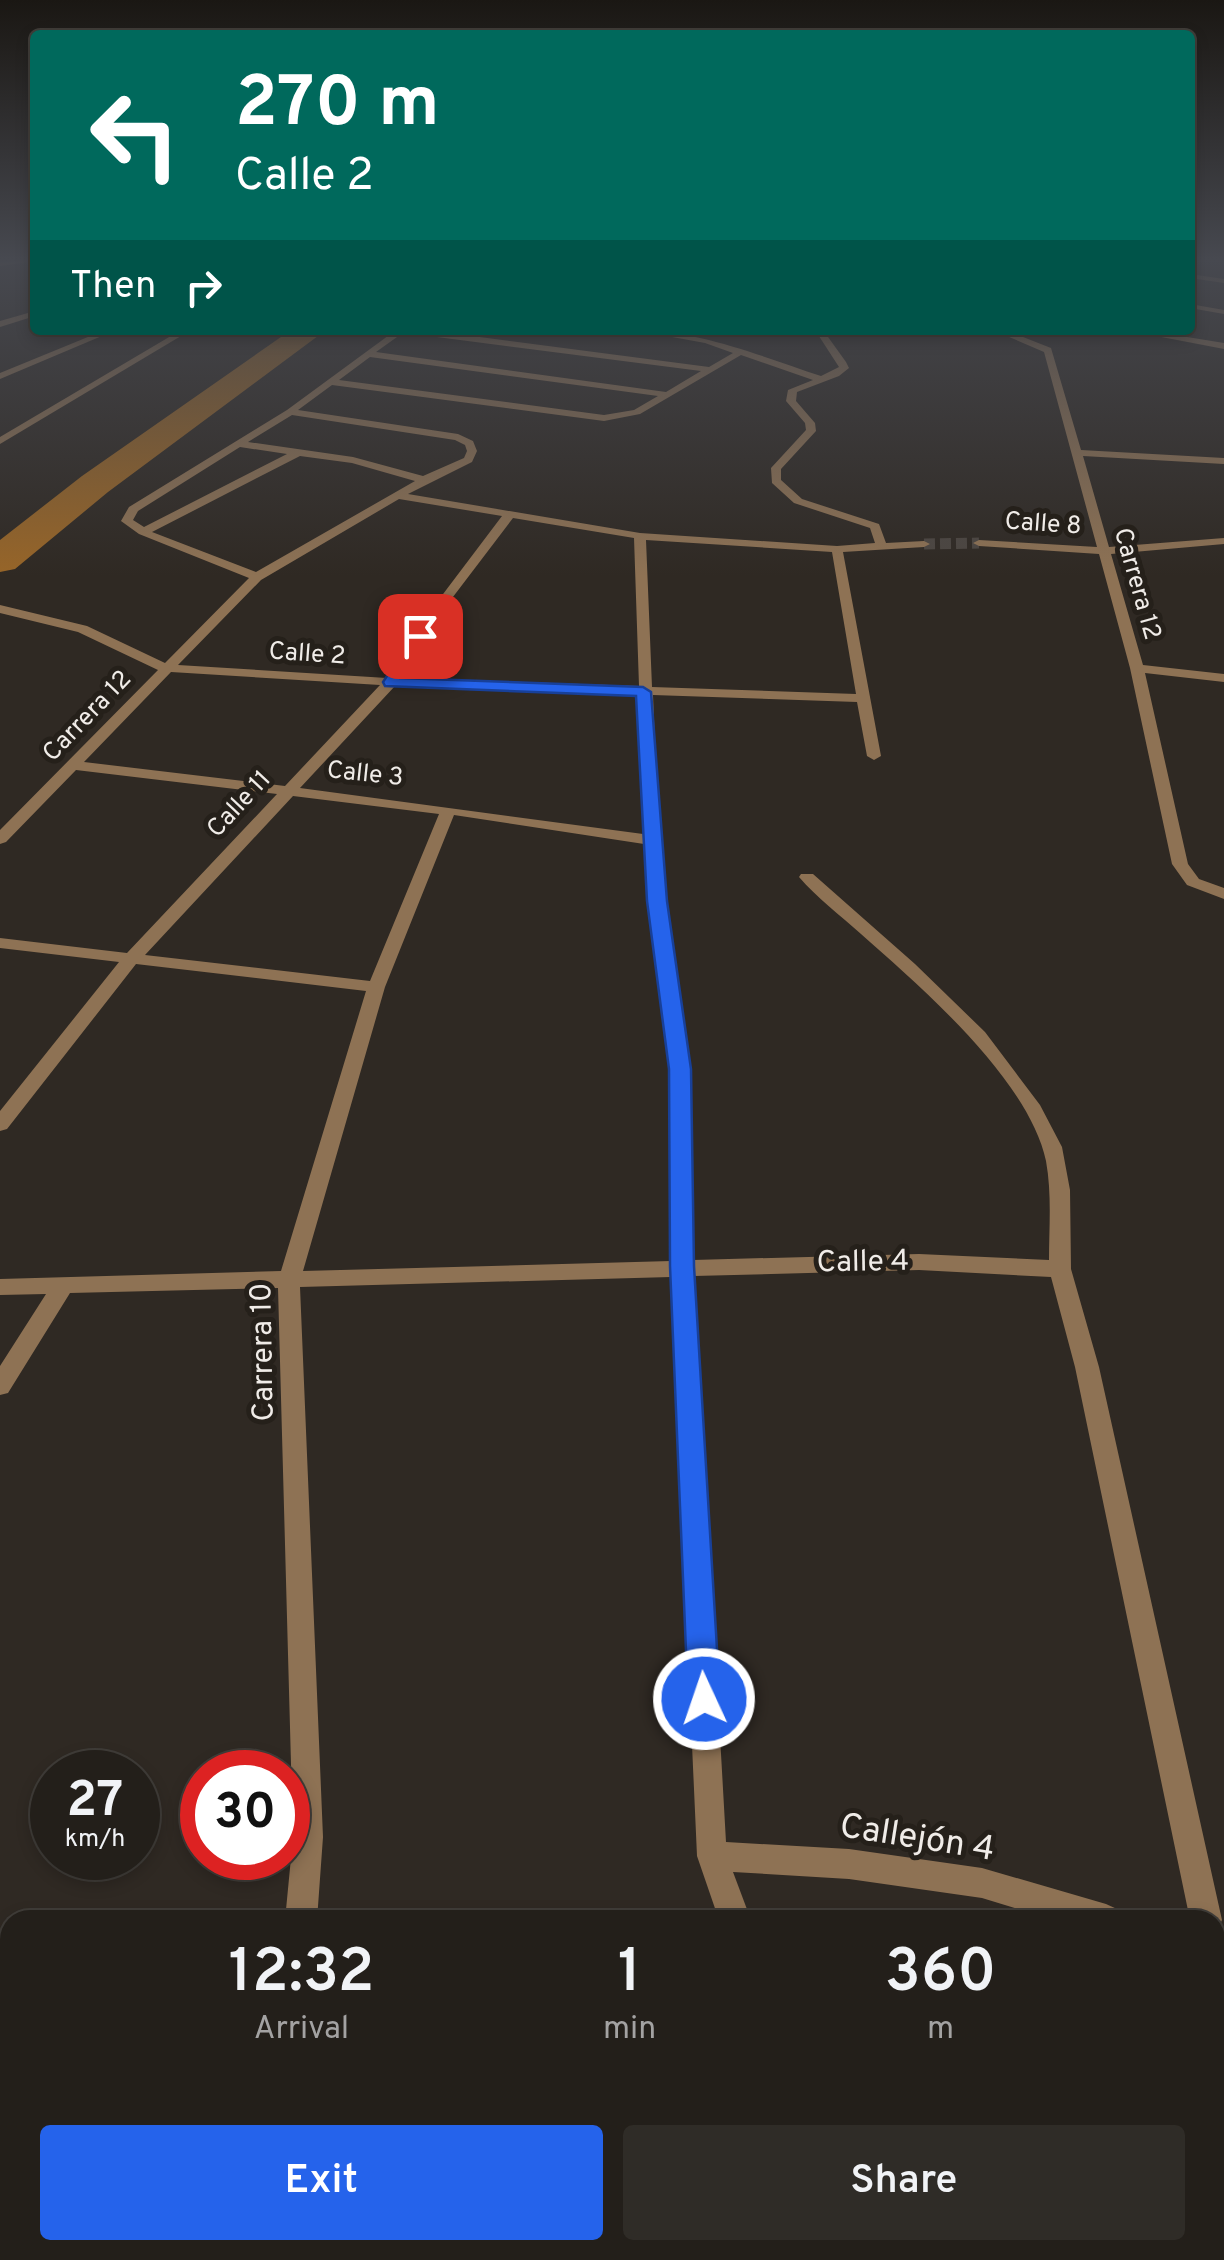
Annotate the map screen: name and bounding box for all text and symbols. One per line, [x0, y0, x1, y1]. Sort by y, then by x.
text: 270 m [235, 62, 440, 151]
icon: left [70, 70, 200, 200]
text: Calle 2 [235, 149, 374, 206]
icon: right [176, 260, 231, 315]
text: Then [70, 263, 156, 312]
street label: Calle 8 [1003, 506, 1083, 544]
street label: Carrera 12 [1105, 524, 1167, 644]
pin [378, 594, 463, 679]
icon: arrive [393, 609, 448, 664]
street label: Calle 2 [267, 636, 347, 674]
street label: Carrera 12 [37, 665, 139, 769]
street label: Calle 3 [325, 755, 405, 795]
street label: Calle 11 [201, 765, 279, 845]
street label: Calle 4 [816, 1244, 910, 1282]
street label: Carrera 10 [244, 1282, 284, 1422]
position arrow [652, 1647, 756, 1751]
speed limit sign: 30 [180, 1750, 310, 1880]
text: 27 [67, 1771, 123, 1834]
street label: Callejón 4 [836, 1805, 998, 1873]
text: km/h [65, 1824, 125, 1856]
text: 12:32 [229, 1937, 374, 2013]
text: 1 [618, 1937, 641, 2013]
text: 360 [885, 1937, 996, 2013]
text: Arrival [254, 2010, 349, 2050]
text: min [603, 2010, 656, 2050]
text: m [927, 2010, 954, 2050]
button: Exit [40, 2125, 603, 2240]
button: Share [623, 2125, 1185, 2240]

